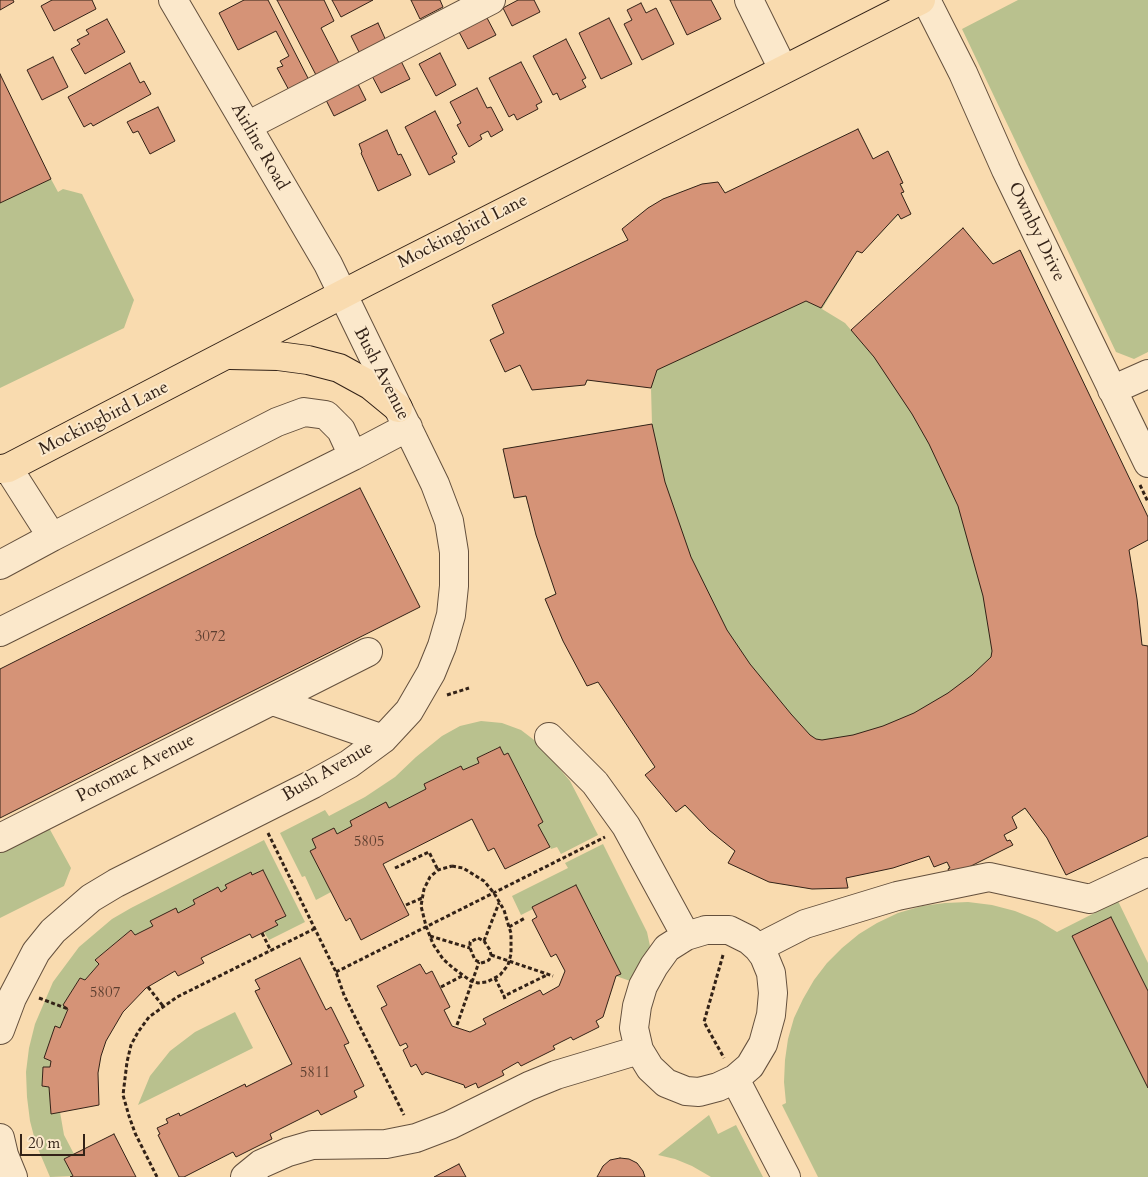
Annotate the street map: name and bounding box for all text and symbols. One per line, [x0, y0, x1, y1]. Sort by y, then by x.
street label: Airline Road [225, 100, 293, 194]
street label: Ownby Drive [1003, 179, 1069, 285]
street label: Mockingbird Lane [395, 190, 531, 274]
street label: Bush Avenue [348, 324, 414, 424]
street label: Mockingbird Lane [36, 377, 172, 461]
house number: 3072 [195, 629, 225, 647]
street label: Potomac Avenue [73, 730, 199, 808]
street label: Bush Avenue [279, 737, 377, 807]
house number: 5805 [354, 834, 384, 852]
house number: 5807 [90, 985, 120, 1003]
house number: 5811 [300, 1065, 330, 1083]
scale bar [22, 1124, 88, 1156]
text: 20 m [28, 1133, 60, 1153]

